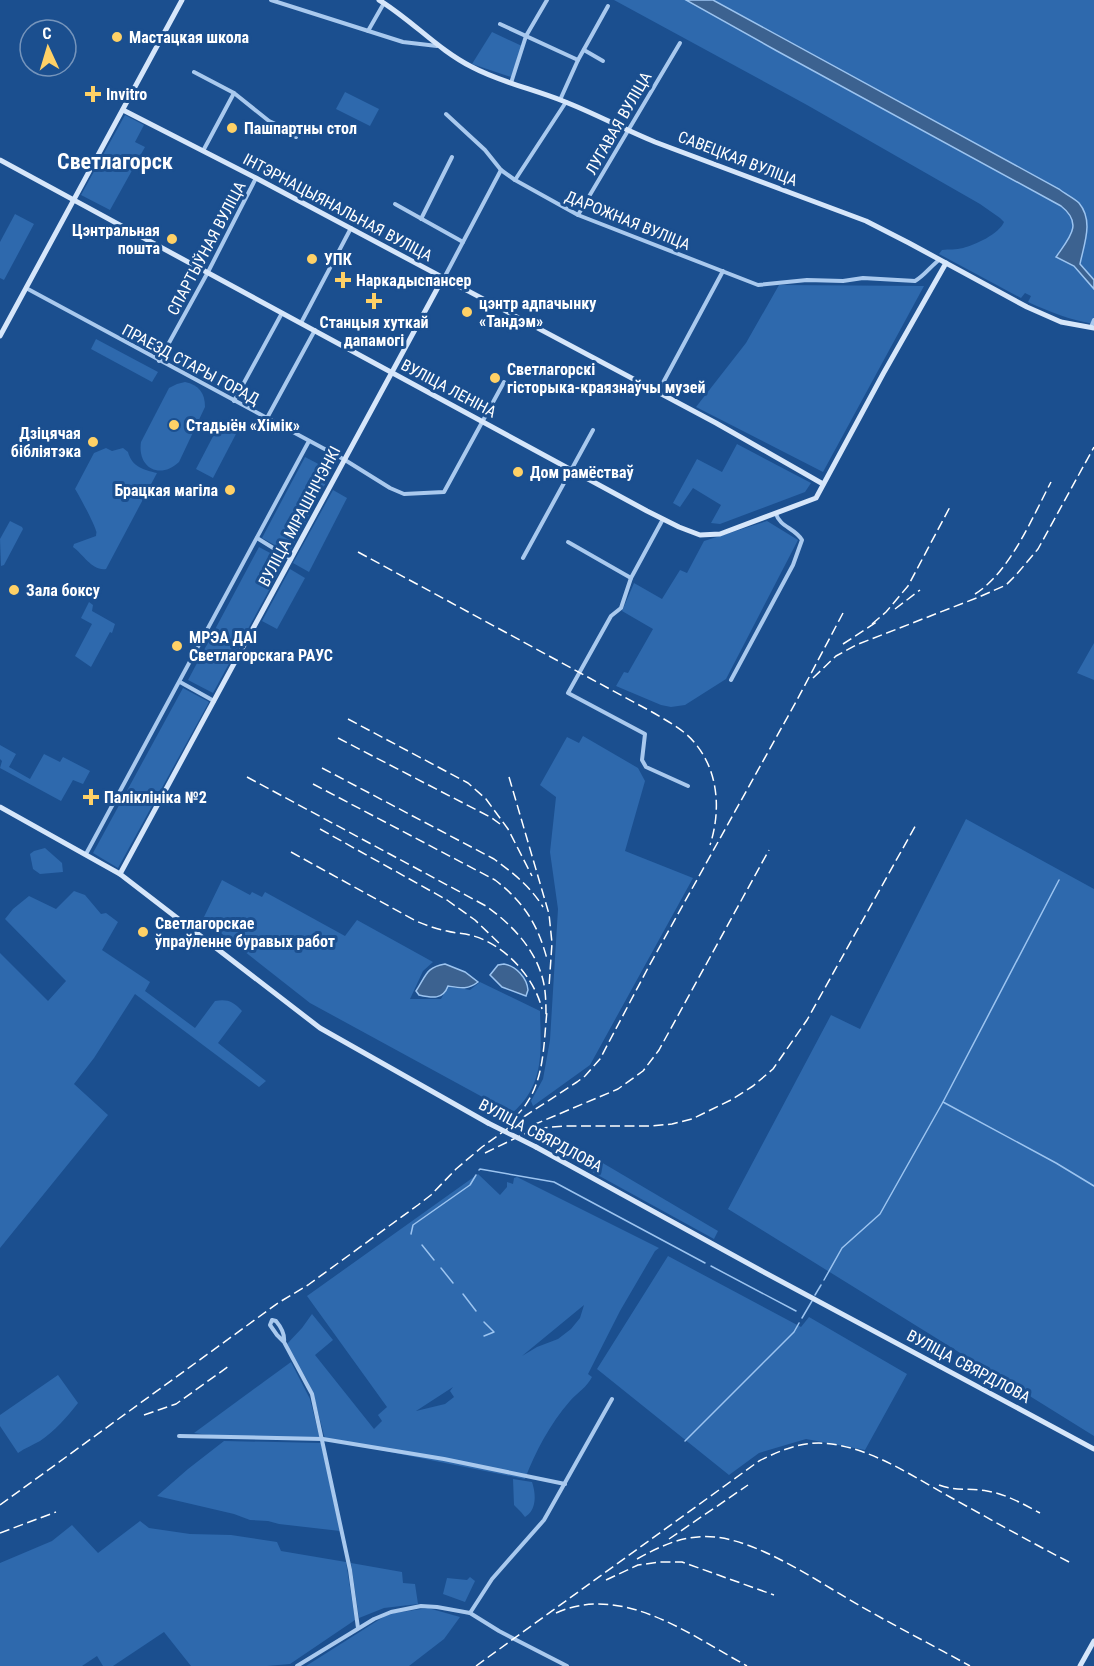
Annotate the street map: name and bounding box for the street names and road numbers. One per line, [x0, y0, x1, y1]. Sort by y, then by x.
street label: ЛУГАВАЯ ВУЛІЦА [581, 69, 655, 178]
street label: САВЕЦКАЯ ВУЛІЦА [675, 127, 800, 190]
street label: ІНТЭРНАЦЫЯНАЛЬНАЯ ВУЛІЦА [240, 149, 436, 265]
street label: СПАРТЫЎНАЯ ВУЛІЦА [163, 178, 250, 318]
street label: ДАРОЖНАЯ ВУЛІЦА [562, 187, 693, 254]
street label: ПРАЕЗД СТАРЫ ГОРАД [119, 320, 263, 409]
street label: ВУЛІЦА ЛЕНІНА [398, 355, 500, 422]
street label: ВУЛІЦА МІРАШНІЧЭНКІ [254, 443, 344, 590]
street label: ВУЛІЦА СВЯРДЛОВА [476, 1095, 606, 1176]
street label: ВУЛІЦА СВЯРДЛОВА [904, 1326, 1034, 1407]

